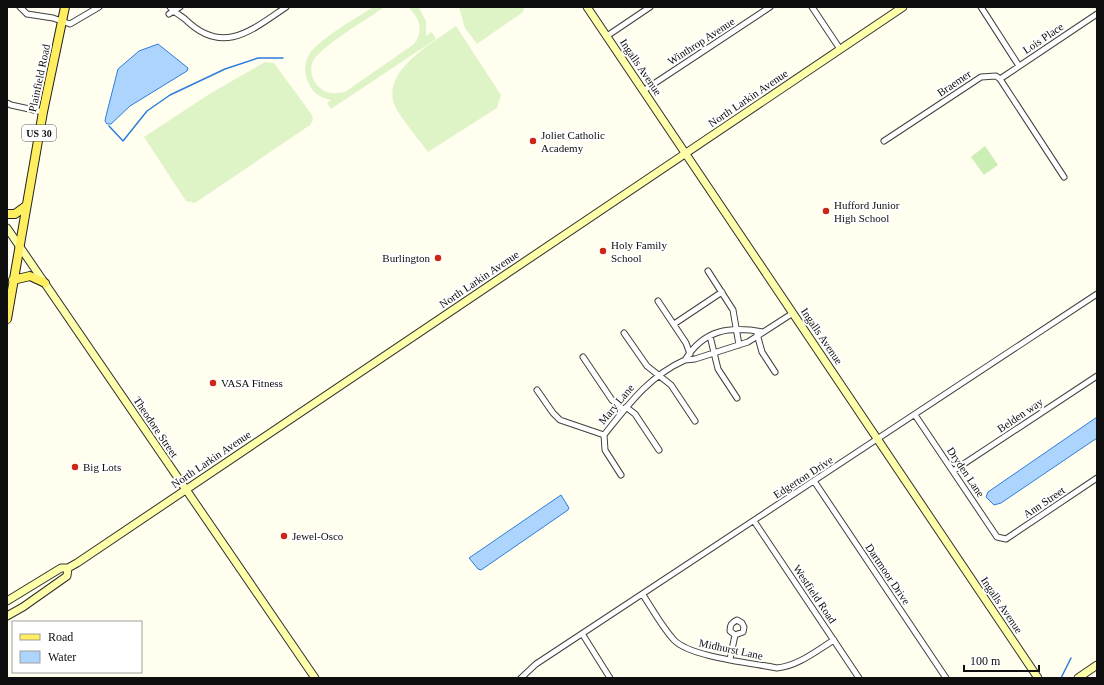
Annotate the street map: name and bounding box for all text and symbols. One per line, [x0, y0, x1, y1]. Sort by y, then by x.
street label: Winthrop Avenue [665, 15, 737, 67]
street label: Lois Place [1021, 20, 1066, 56]
street label: Ingalls Avenue [618, 37, 664, 98]
street label: Plainfield Road [26, 43, 52, 113]
street label: North Larkin Avenue [706, 67, 790, 129]
street label: Braemer [935, 67, 973, 99]
road number: US 30 [22, 125, 56, 141]
place label: Joliet Catholic Academy [541, 129, 605, 154]
marker: Joliet Catholic Academy [528, 136, 538, 146]
place label: Hufford Junior High School [834, 199, 900, 224]
marker: Hufford Junior High School [821, 206, 831, 216]
place label: Holy Family School [611, 239, 667, 264]
marker: Holy Family School [598, 246, 608, 256]
street label: North Larkin Avenue [437, 248, 521, 310]
place label: Burlington [382, 252, 430, 264]
marker: Burlington [433, 253, 443, 263]
street label: Ingalls Avenue [799, 306, 845, 367]
place label: VASA Fitness [221, 377, 283, 389]
marker: VASA Fitness [208, 378, 218, 388]
street label: Mary Lane [596, 381, 636, 426]
street label: Theodore Street [131, 394, 181, 460]
street label: Belden way [995, 395, 1045, 435]
street label: North Larkin Avenue [169, 428, 253, 490]
street label: Dryden Lane [945, 445, 987, 499]
street label: Edgerton Drive [771, 453, 835, 501]
place label: Big Lots [83, 461, 121, 473]
marker: Big Lots [70, 462, 80, 472]
street label: Ann Street [1021, 484, 1067, 520]
place label: Jewel-Osco [292, 530, 344, 542]
marker: Jewel-Osco [279, 531, 289, 541]
street label: Dartmoor Drive [863, 541, 913, 607]
street label: Westfield Road [791, 563, 839, 626]
street label: Ingalls Avenue [979, 575, 1025, 636]
legend [12, 621, 142, 673]
text: Road [48, 630, 73, 644]
street label: Midhurst Lane [698, 636, 764, 662]
scale bar [964, 647, 1039, 673]
text: Water [48, 650, 76, 664]
text: 100 m [970, 654, 1001, 668]

